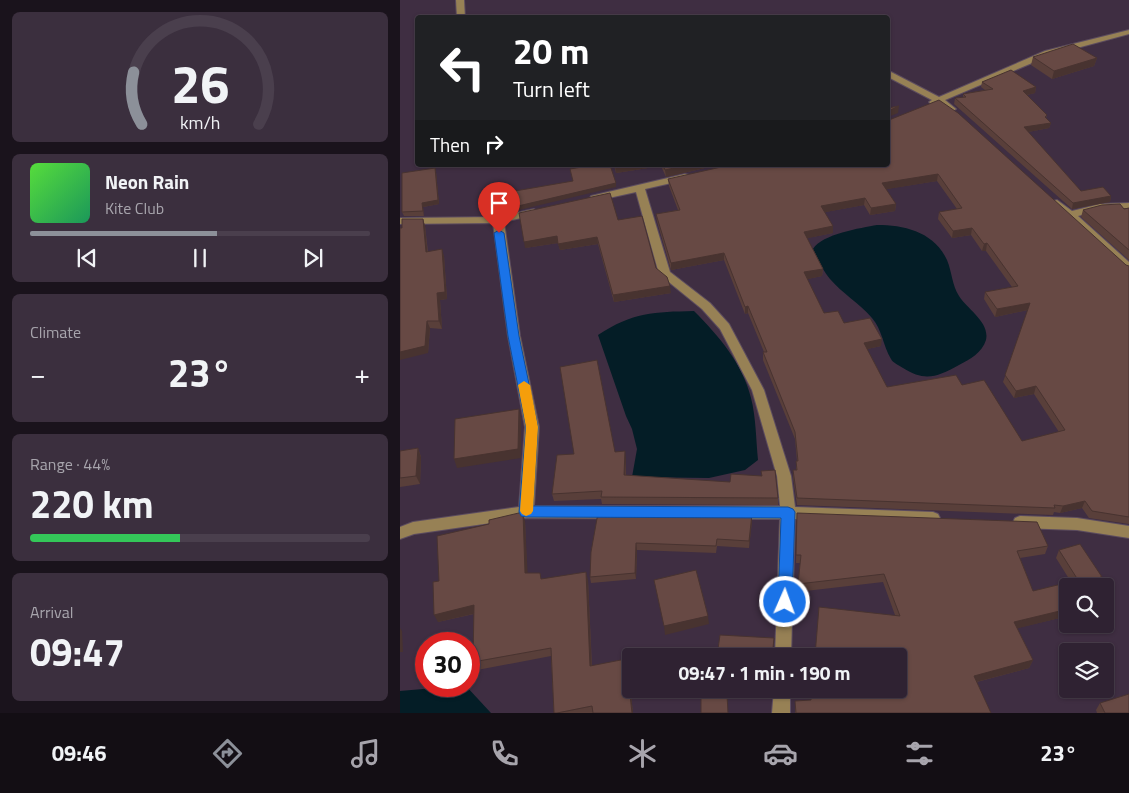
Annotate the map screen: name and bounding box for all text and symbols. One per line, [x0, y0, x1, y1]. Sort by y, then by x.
text: 20 m [513, 24, 589, 78]
icon: left [430, 35, 495, 100]
text: 26 [171, 44, 229, 123]
text: Turn left [513, 72, 590, 106]
text: km/h [180, 109, 220, 136]
text: Then [430, 130, 470, 159]
icon: right [480, 130, 508, 158]
text: Neon Rain [105, 167, 189, 196]
pin [478, 182, 520, 233]
icon: arrive [485, 189, 513, 217]
text: Kite Club [105, 196, 164, 220]
icon: previous [73, 244, 101, 272]
icon: pause [186, 244, 214, 272]
icon: next [299, 244, 327, 272]
text: Climate [30, 320, 81, 344]
text: 23° [168, 344, 232, 402]
text: − [30, 352, 46, 395]
text: + [354, 352, 370, 395]
text: Range · 44% [30, 452, 110, 476]
text: 220 km [30, 475, 154, 533]
position arrow [758, 575, 810, 627]
map controls [1059, 578, 1114, 698]
button: search [1059, 578, 1114, 633]
text: Arrival [30, 600, 73, 624]
text: 09:47 [30, 623, 125, 681]
speed limit sign: 30 [415, 632, 480, 697]
button: layers [1059, 643, 1114, 698]
text: 09:47 · 1 min · 190 m [678, 658, 851, 687]
text: 09:46 [52, 736, 107, 770]
icon: directions [210, 736, 245, 771]
icon: music [348, 736, 383, 771]
icon: phone [487, 736, 522, 771]
icon: climate [625, 736, 660, 771]
icon: car [763, 736, 798, 771]
icon: filters [902, 736, 937, 771]
text: 23° [1040, 736, 1077, 770]

